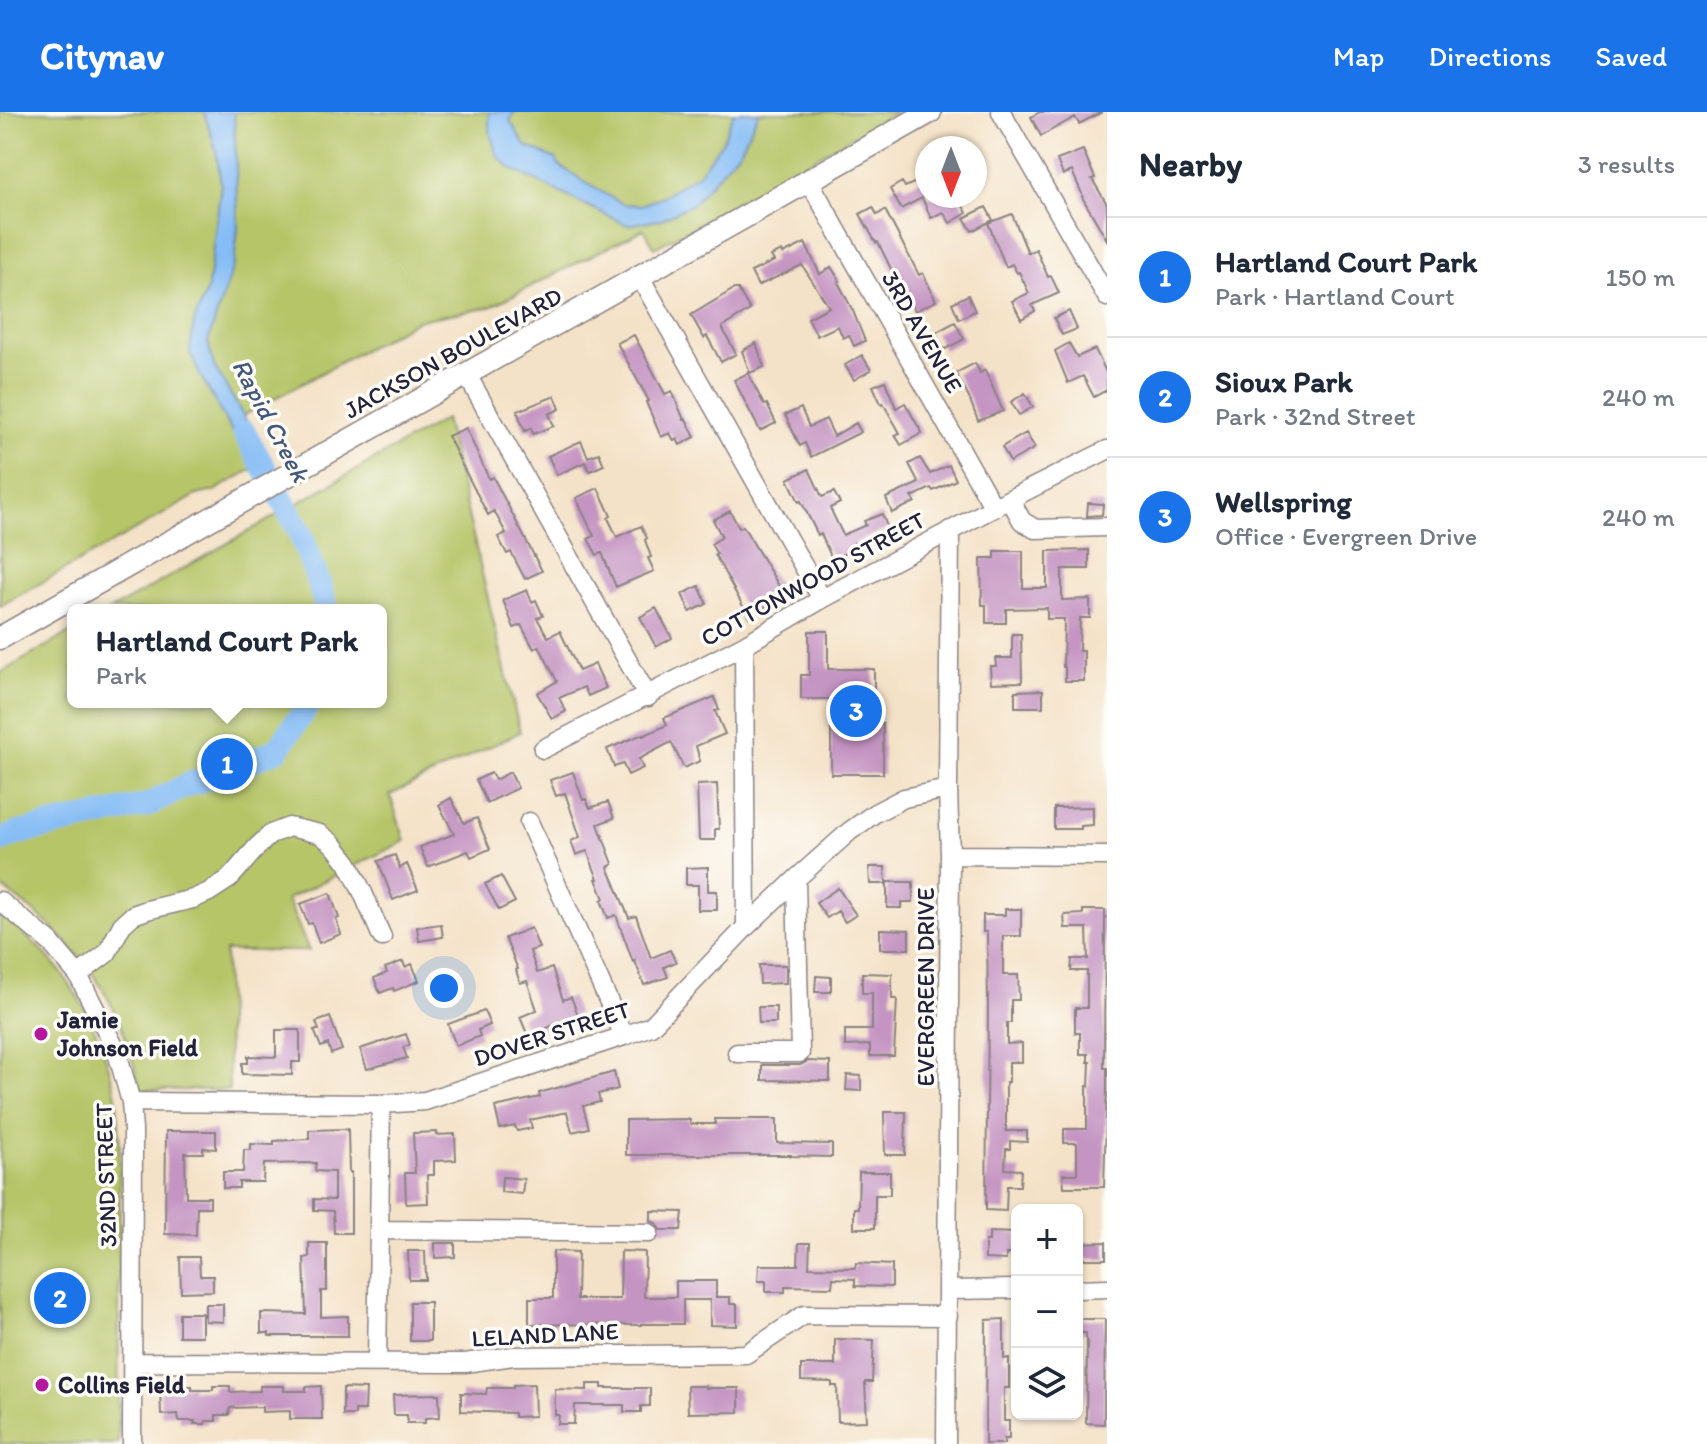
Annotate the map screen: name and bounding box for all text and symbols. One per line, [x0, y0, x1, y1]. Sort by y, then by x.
text: Citynav [40, 33, 164, 79]
text: Map [1333, 39, 1384, 73]
text: Directions [1428, 39, 1552, 73]
text: Saved [1596, 39, 1667, 73]
north arrow [915, 136, 987, 208]
text: Nearby [1139, 144, 1242, 185]
text: 3 results [1578, 148, 1675, 180]
text: Hartland Court Park [1215, 243, 1477, 280]
text: 1 [1159, 261, 1171, 293]
text: 150 m [1606, 261, 1675, 293]
street label: 3RD AVENUE [876, 265, 969, 398]
text: Park · Hartland Court [1215, 280, 1455, 312]
street label: JACKSON BOULEVARD [339, 281, 567, 425]
water label: Rapid Creek [225, 353, 318, 488]
text: Sioux Park [1215, 363, 1353, 400]
text: 2 [1158, 381, 1172, 413]
text: 240 m [1602, 381, 1675, 413]
text: Park · 32nd Street [1215, 400, 1416, 432]
text: Wellspring [1215, 483, 1352, 520]
text: 3 [1158, 501, 1172, 533]
text: 240 m [1602, 501, 1675, 533]
street label: COTTONWOOD STREET [696, 505, 930, 652]
text: Office · Evergreen Drive [1215, 520, 1477, 552]
popup [67, 604, 387, 708]
text: Hartland Court Park [96, 622, 358, 659]
text: Park [96, 659, 147, 691]
pin: 3 [830, 681, 882, 741]
pin: 1 [201, 734, 253, 794]
street label: EVERGREEN DRIVE [911, 888, 940, 1086]
your location [424, 968, 464, 1008]
street label: DOVER STREET [470, 994, 634, 1072]
place label: Jamie Johnson Field [56, 1005, 199, 1062]
marker: Jamie Johnson Field [32, 1025, 50, 1043]
street label: 32ND STREET [88, 1102, 123, 1248]
map controls [1011, 1204, 1083, 1420]
button: + [1011, 1204, 1083, 1276]
pin: 2 [34, 1268, 86, 1328]
button: − [1011, 1276, 1083, 1348]
street label: LELAND LANE [471, 1316, 619, 1353]
button: layers [1011, 1348, 1083, 1420]
place label: Collins Field [58, 1370, 186, 1399]
marker: Collins Field [33, 1376, 51, 1394]

